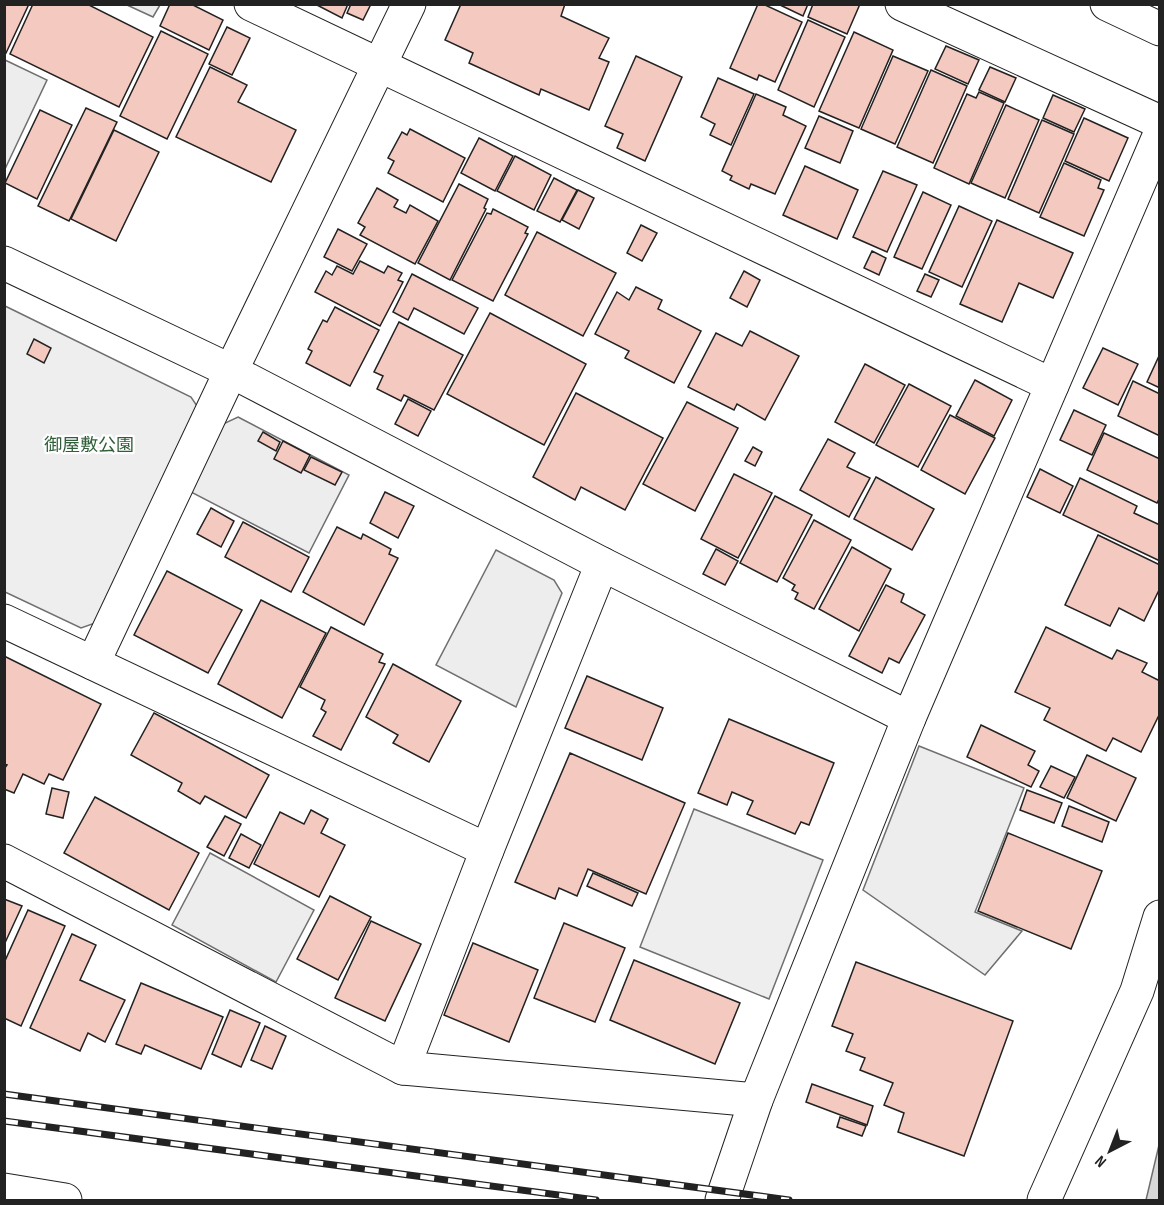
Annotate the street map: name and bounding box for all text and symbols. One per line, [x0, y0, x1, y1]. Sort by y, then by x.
park label: 御屋敷公園 [44, 435, 134, 456]
north arrow [1080, 1121, 1140, 1181]
text: N [1091, 1151, 1110, 1171]

